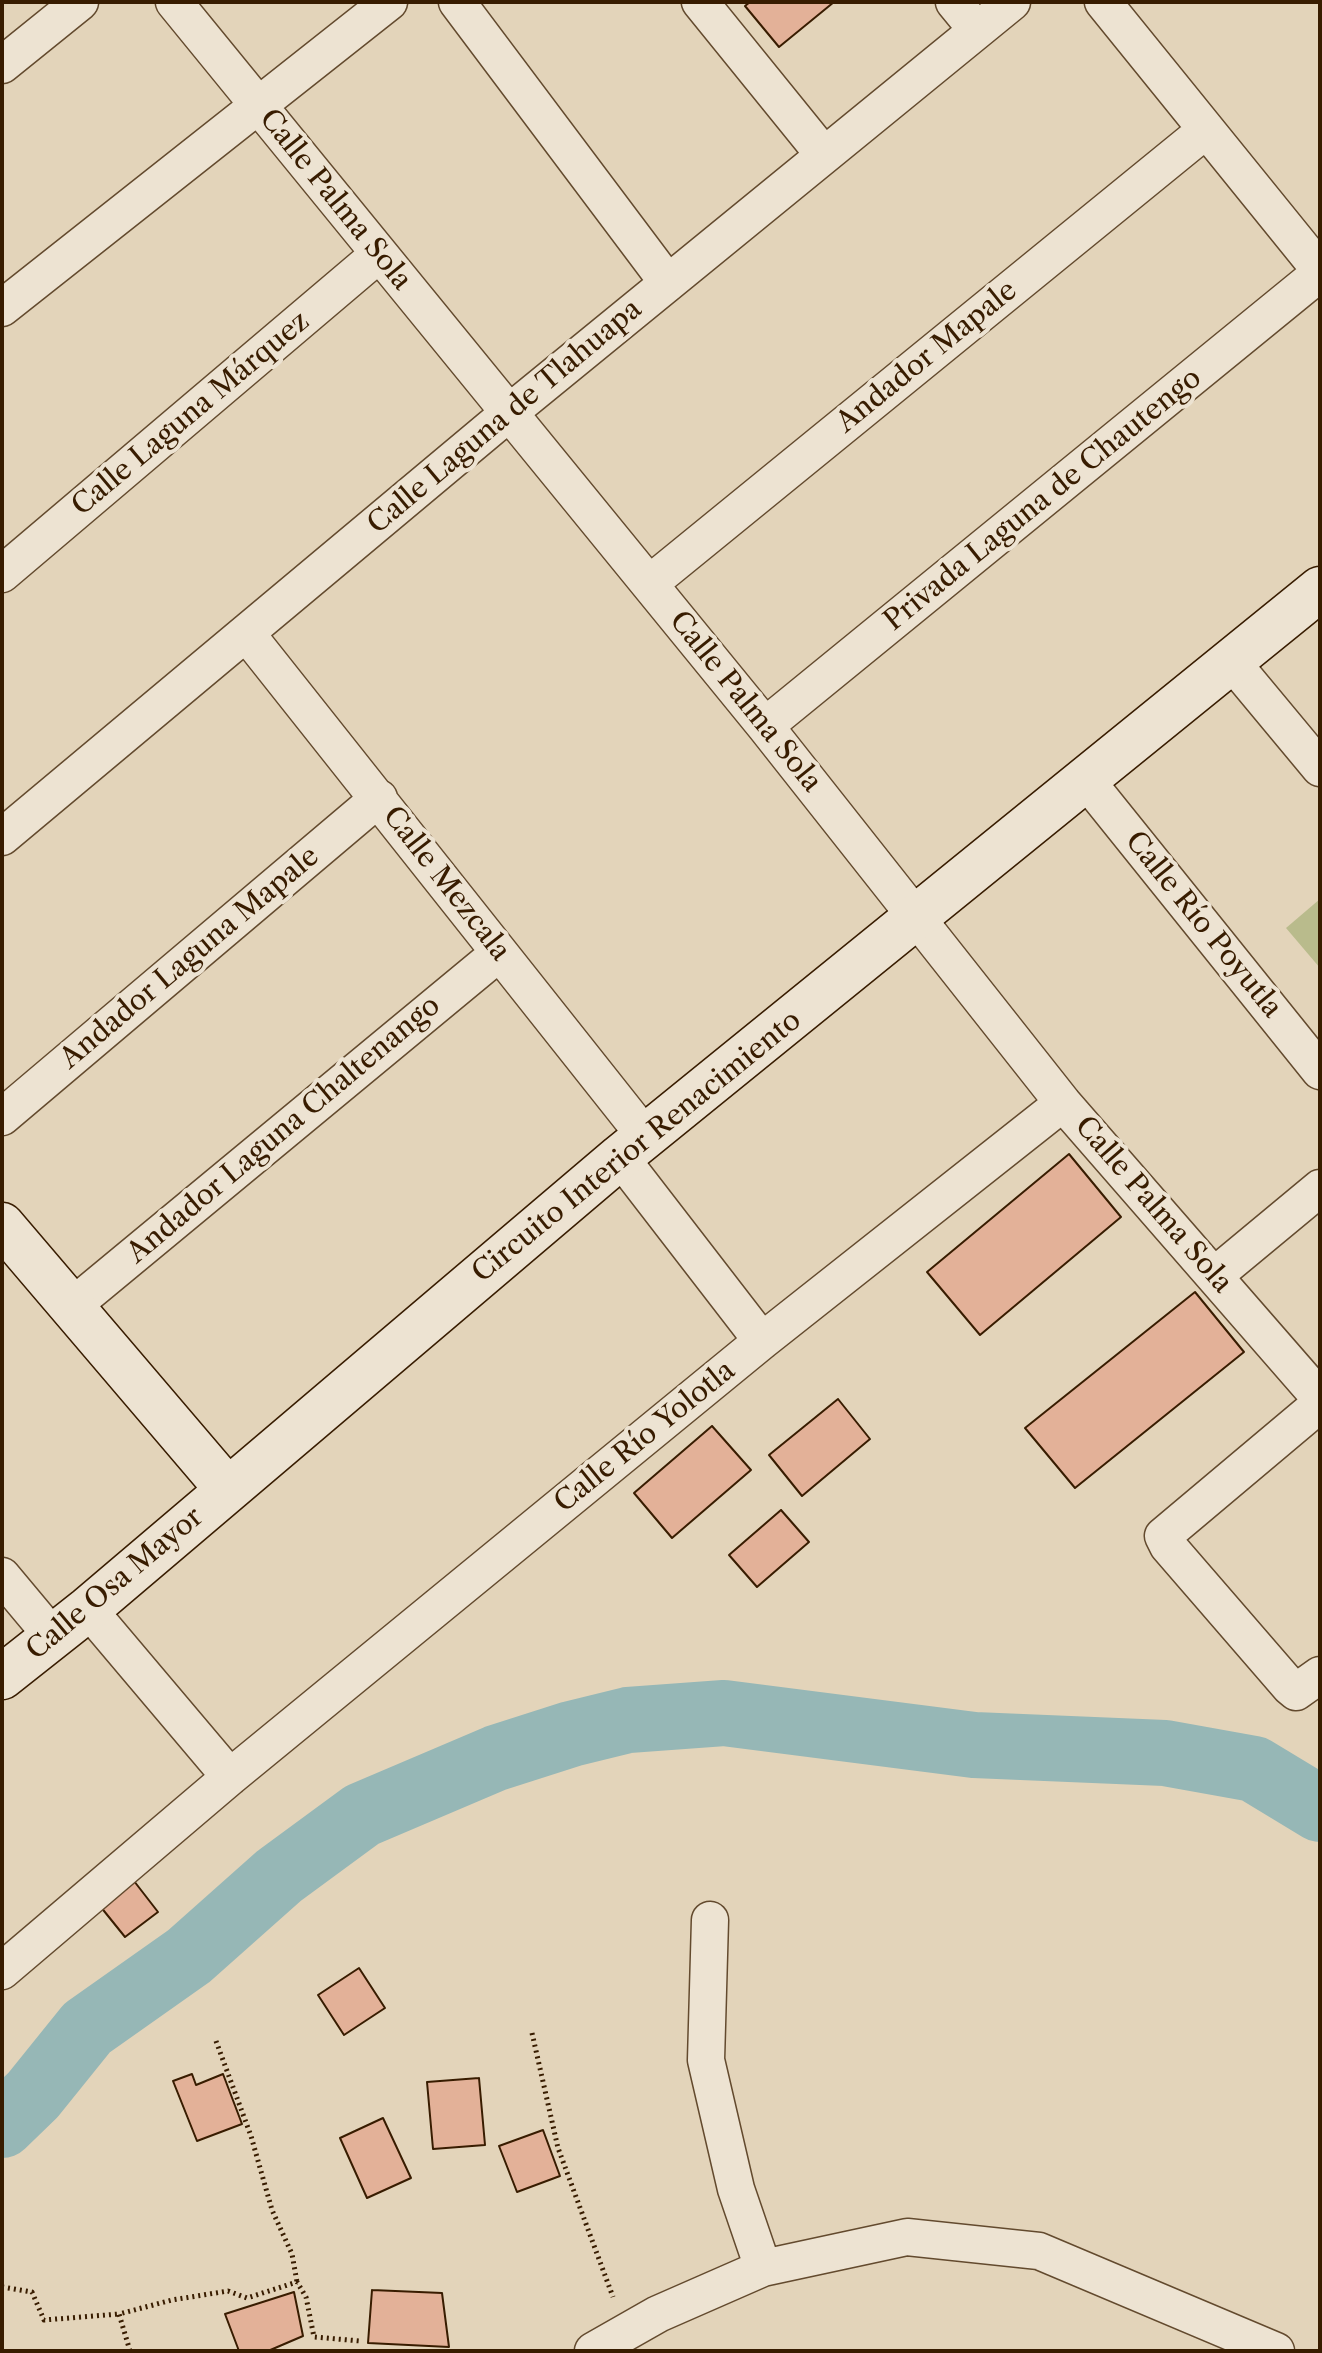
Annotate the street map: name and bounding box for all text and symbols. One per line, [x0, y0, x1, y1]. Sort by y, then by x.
street label: Calle Palma Sola [252, 103, 418, 297]
street label: Andador Mapale [830, 274, 1024, 440]
street label: Calle Laguna de Tlahuapa [361, 293, 649, 541]
street label: Calle Laguna Márquez [65, 305, 317, 523]
street label: Privada Laguna de Chautengo [878, 362, 1208, 638]
street label: Calle Palma Sola [662, 605, 828, 799]
street label: Calle Mezcala [375, 800, 517, 968]
street label: Calle Río Poyutla [1118, 825, 1288, 1025]
street label: Andador Laguna Mapale [54, 840, 326, 1076]
street label: Andador Laguna Chaltenango [121, 989, 447, 1271]
street label: Circuito Interior Renacimiento [466, 1004, 808, 1290]
street label: Calle Palma Sola [1067, 1110, 1239, 1300]
street label: Calle Río Yolotla [548, 1354, 742, 1520]
street label: Calle Osa Mayor [20, 1501, 210, 1667]

